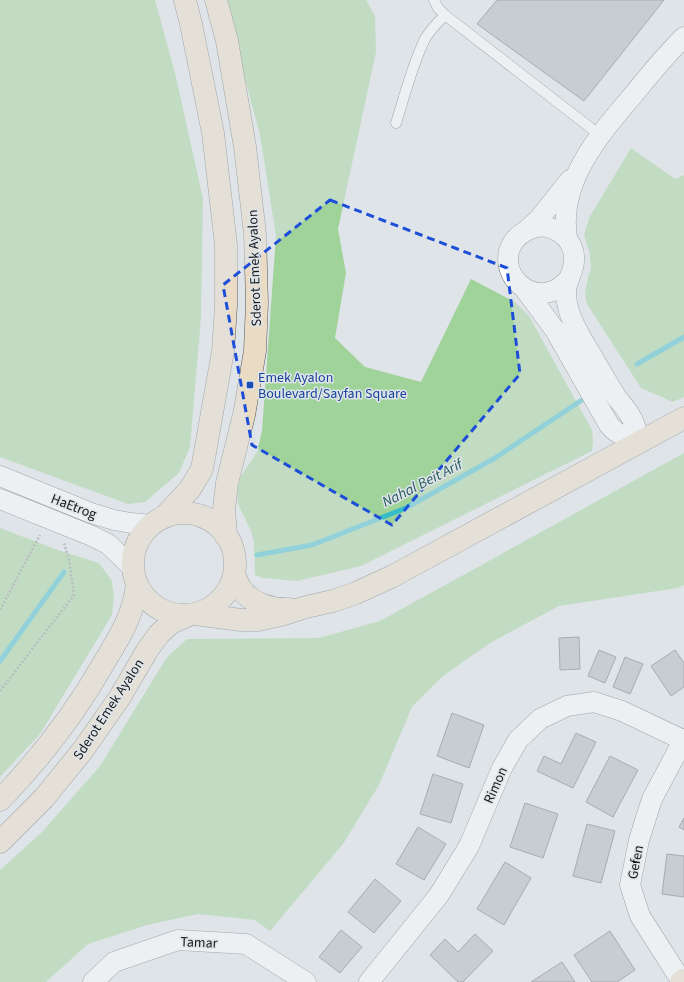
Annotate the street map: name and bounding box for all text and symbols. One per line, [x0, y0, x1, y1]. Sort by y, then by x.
street label: Sderot Emek Ayalon [243, 209, 267, 327]
place label: Emek Ayalon Boulevard/Sayfan Square [258, 368, 407, 404]
marker: Emek Ayalon Boulevard/Sayfan Square [245, 380, 255, 390]
water label: Nahal Beit Arif [378, 453, 468, 513]
street label: HaEtrog [48, 489, 99, 525]
street label: Sderot Emek Ayalon [69, 655, 149, 764]
street label: Rimon [479, 764, 513, 807]
street label: Gefen [623, 844, 649, 881]
street label: Tamar [180, 932, 218, 954]

